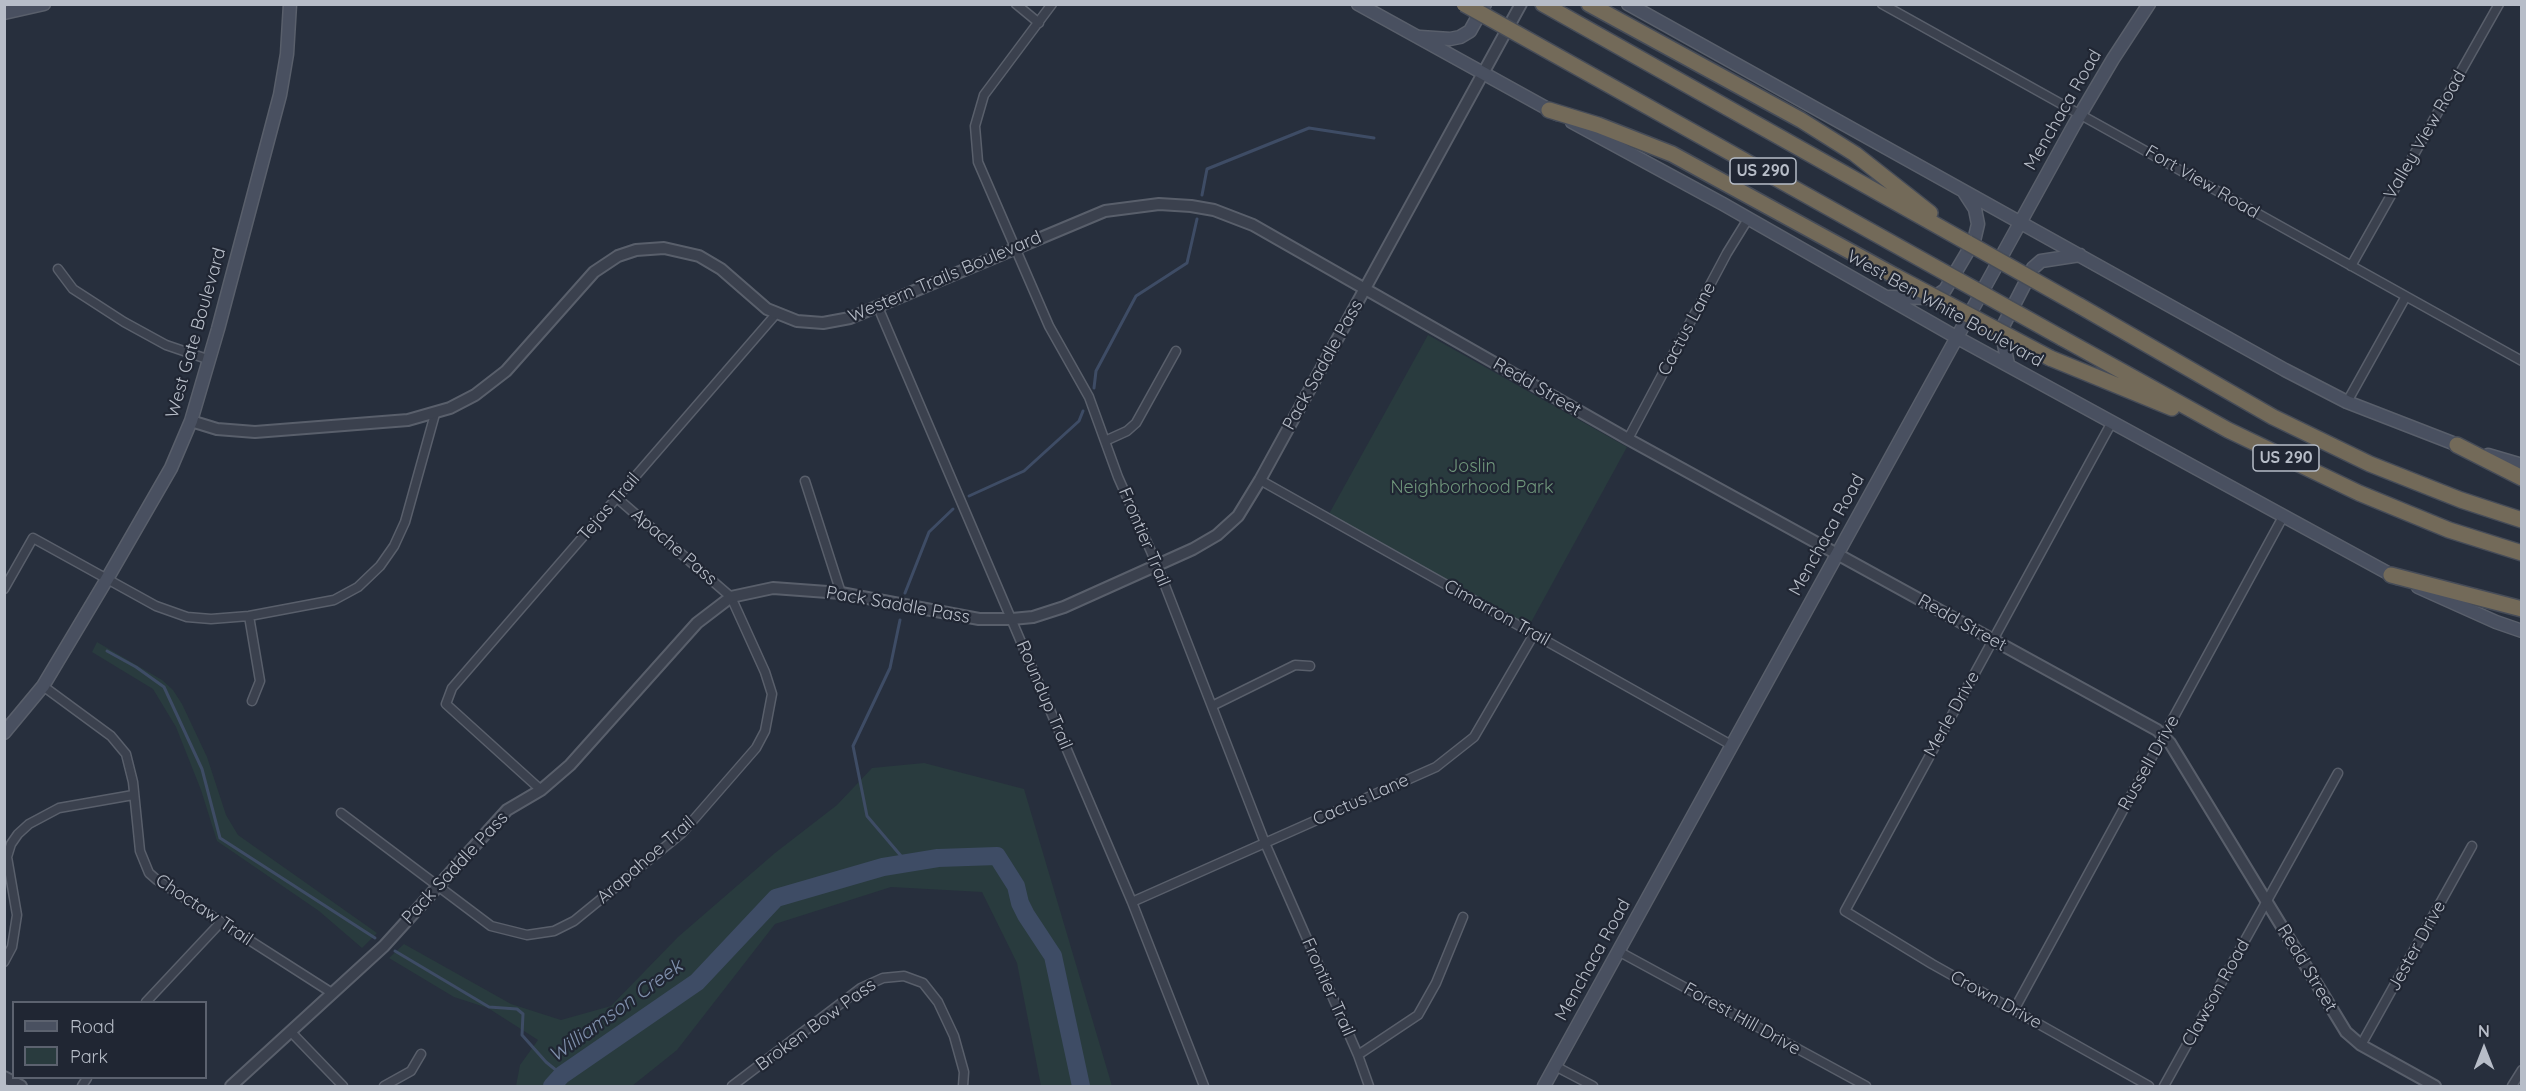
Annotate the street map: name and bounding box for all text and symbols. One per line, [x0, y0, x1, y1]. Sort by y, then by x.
street label: Menchaca Road [2020, 46, 2106, 174]
street label: Valley View Road [2379, 67, 2471, 203]
street label: Fort View Road [2141, 141, 2263, 223]
road number: US 290 [1730, 158, 1796, 184]
street label: Western Trails Boulevard [845, 226, 1045, 328]
street label: West Gate Boulevard [161, 245, 231, 421]
street label: West Ben White Boulevard [1843, 246, 2047, 372]
street label: Cactus Lane [1653, 279, 1721, 379]
street label: Pack Saddle Pass [1278, 296, 1368, 434]
street label: Redd Street [1489, 353, 1585, 421]
road number: US 290 [2253, 445, 2319, 471]
park label: Joslin Neighborhood Park [1390, 456, 1554, 498]
street label: Tejas Trail [573, 468, 645, 546]
street label: Menchaca Road [1785, 470, 1869, 600]
street label: Frontier Trail [1114, 484, 1174, 590]
street label: Apache Pass [627, 504, 721, 590]
street label: Cimarron Trail [1440, 575, 1554, 651]
street label: Pack Saddle Pass [824, 582, 972, 628]
street label: Redd Street [1914, 590, 2010, 656]
street label: Roundup Trail [1011, 637, 1077, 753]
street label: Merle Drive [1920, 668, 1984, 760]
street label: Russell Drive [2114, 712, 2184, 814]
street label: Cactus Lane [1310, 769, 1412, 831]
street label: Pack Saddle Pass [397, 807, 513, 929]
street label: Arapahoe Trail [593, 812, 699, 908]
street label: Choctaw Trail [151, 869, 257, 951]
street label: Menchaca Road [1551, 895, 1635, 1025]
street label: Jester Drive [2383, 897, 2451, 995]
street label: Redd Street [2272, 920, 2342, 1016]
street label: Frontier Trail [1297, 935, 1359, 1039]
street label: Clawson Road [2178, 936, 2254, 1050]
water label: Williamson Creek [544, 954, 688, 1068]
street label: Crown Drive [1946, 966, 2046, 1034]
street label: Broken Bow Pass [752, 974, 880, 1076]
street label: Forest Hill Drive [1680, 978, 1804, 1060]
legend [12, 1001, 207, 1079]
text: Road [70, 1015, 115, 1038]
north arrow [2454, 1019, 2514, 1079]
text: N [2478, 1021, 2490, 1041]
text: Park [70, 1045, 108, 1068]

